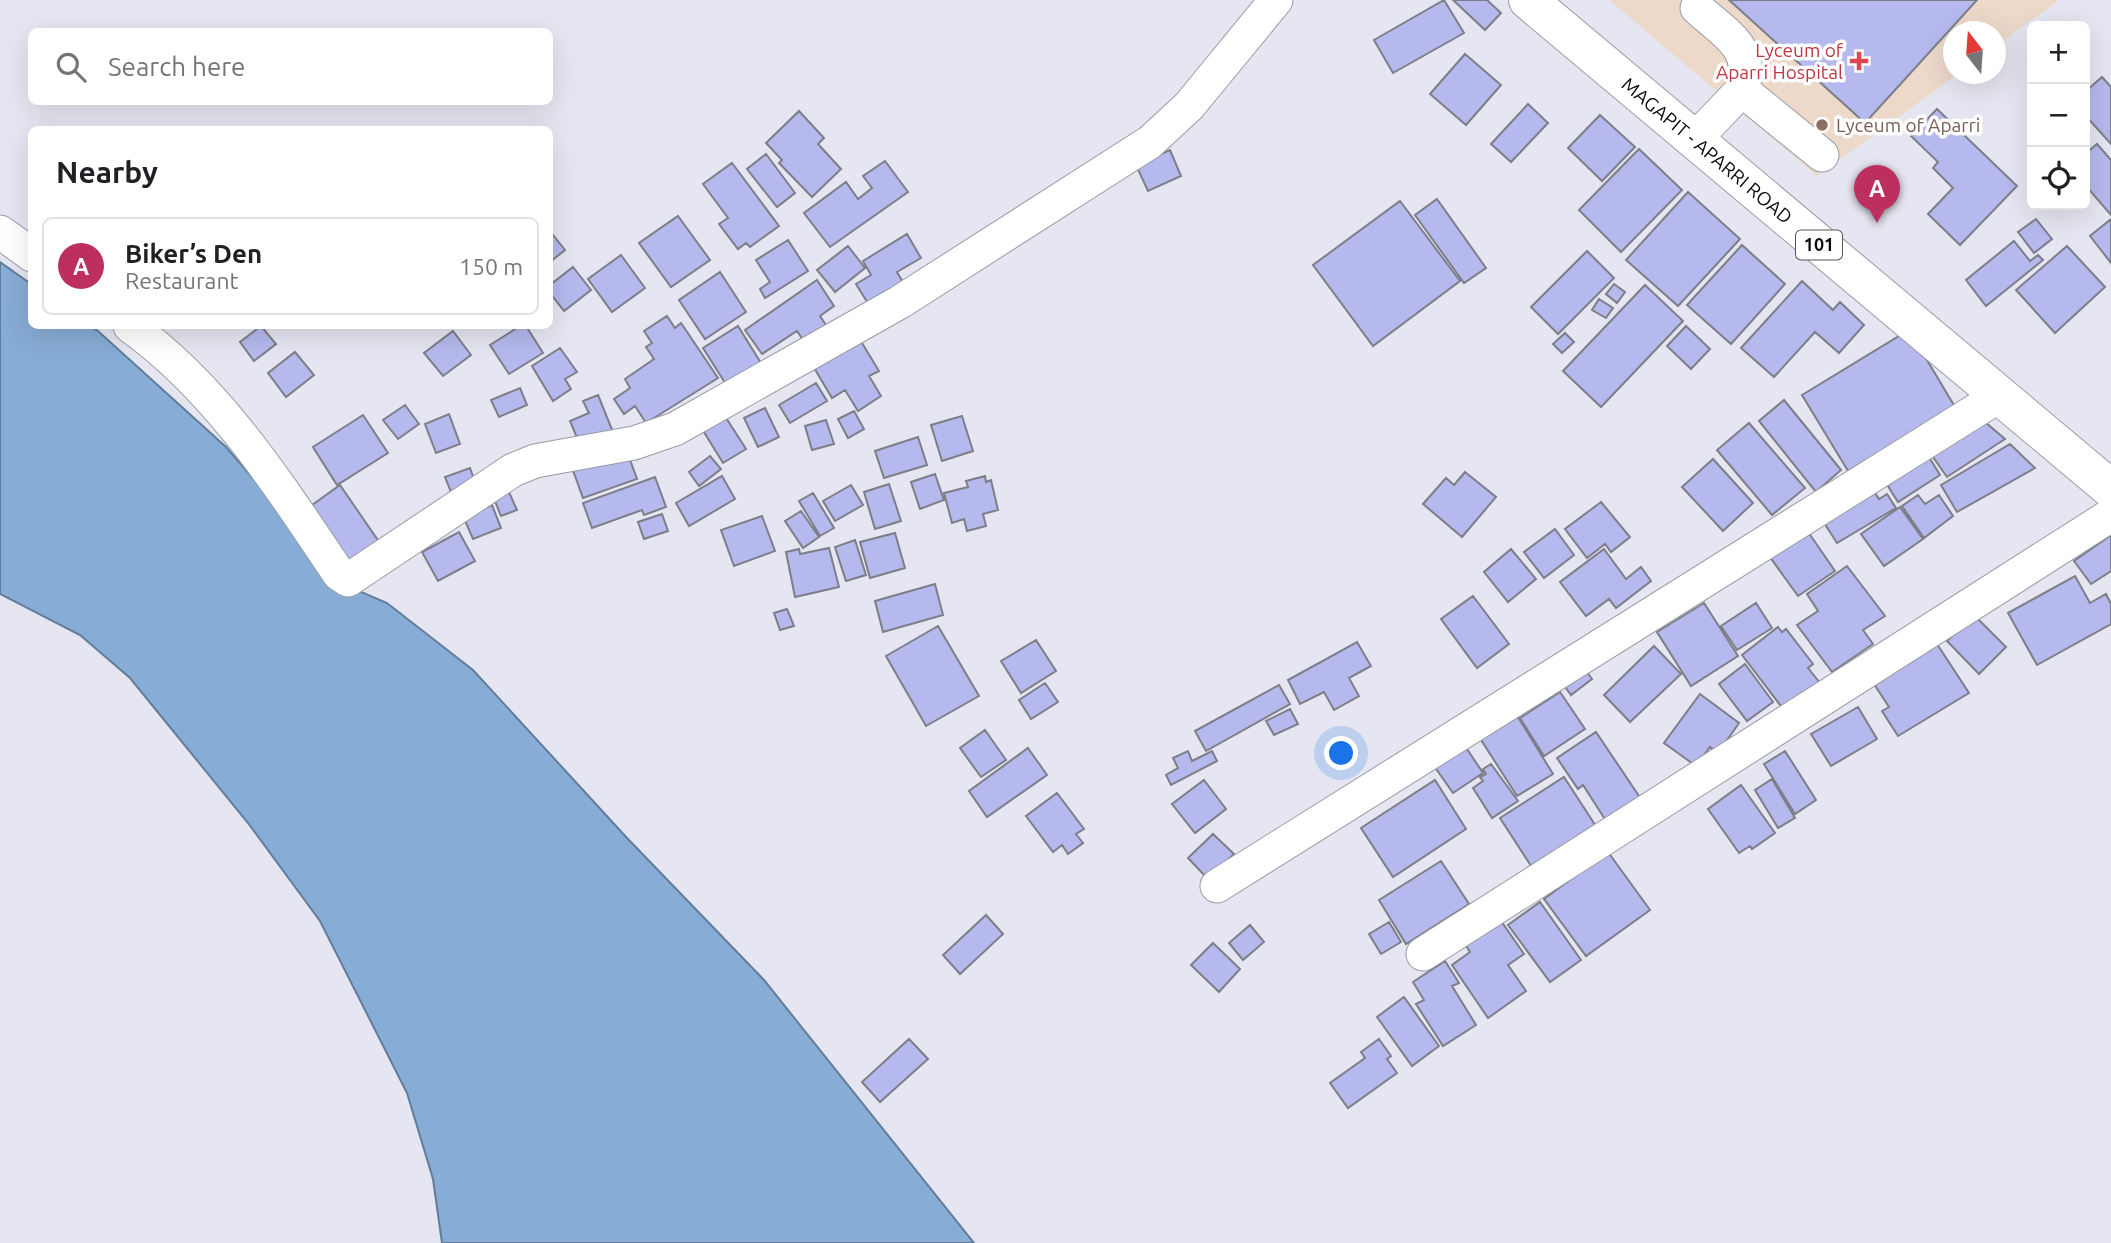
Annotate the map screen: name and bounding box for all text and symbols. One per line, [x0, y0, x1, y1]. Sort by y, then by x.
north arrow [1943, 21, 2006, 84]
map controls [2027, 21, 2090, 210]
button: + [2027, 21, 2090, 84]
search box [28, 28, 553, 105]
place label: Lyceum of Aparri Hospital [1716, 39, 1844, 83]
icon: search [52, 48, 90, 86]
marker: Lyceum of Aparri Hospital [1849, 51, 1869, 71]
text: Search here [108, 52, 245, 81]
street label: MAGAPIT - APARRI ROAD [1618, 73, 1797, 228]
button: − [2027, 84, 2090, 147]
place label: Lyceum of Aparri [1836, 114, 1980, 136]
marker: Lyceum of Aparri [1814, 117, 1830, 133]
button: locate [2027, 147, 2090, 210]
text: Nearby [56, 155, 158, 189]
pin: A [1854, 165, 1900, 223]
road number: 101 [1796, 230, 1842, 260]
text: Biker’s Den [125, 239, 262, 268]
text: A [73, 254, 89, 279]
text: 150 m [459, 254, 523, 279]
text: Restaurant [125, 268, 239, 293]
your location [1324, 736, 1358, 770]

